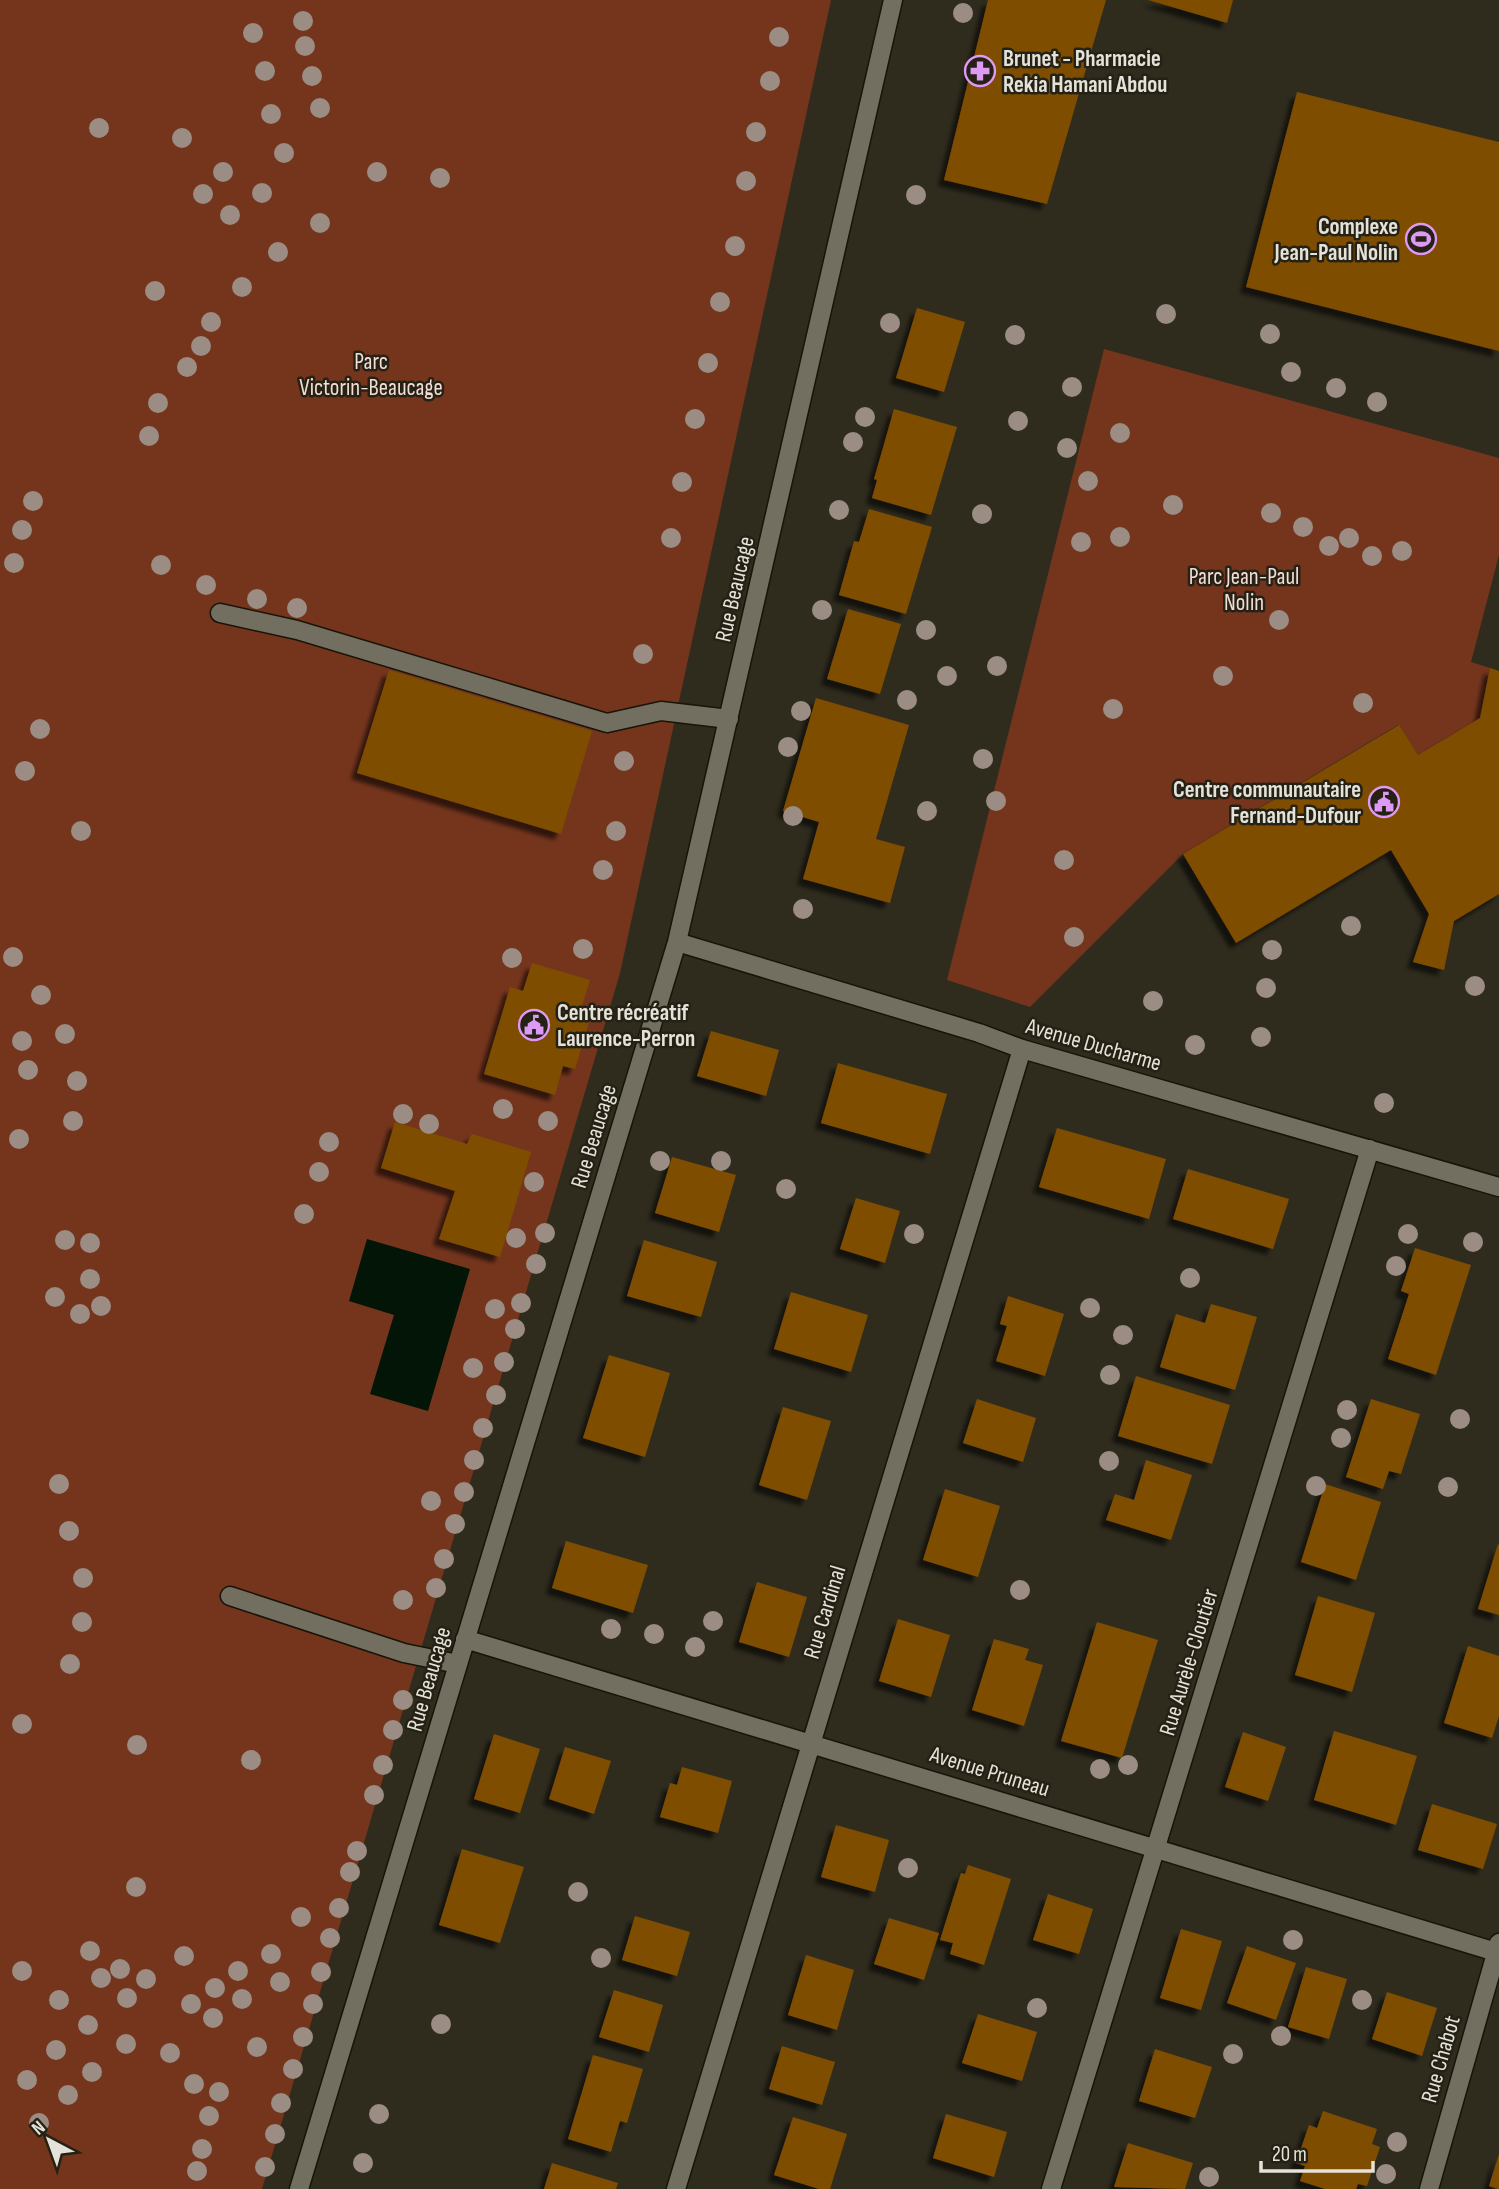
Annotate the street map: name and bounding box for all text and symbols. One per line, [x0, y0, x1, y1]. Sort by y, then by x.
place label: Brunet - Pharmacie Rekia Hamani Abdou [1003, 45, 1167, 99]
pharmacy icon: Brunet - Pharmacie Rekia Hamani Abdou [963, 54, 997, 88]
place label: Complexe Jean-Paul Nolin [1274, 213, 1398, 267]
sports icon: Complexe Jean-Paul Nolin [1404, 222, 1438, 256]
park label: Parc Victorin-Beaucage [299, 348, 443, 402]
street label: Rue Beaucage [709, 534, 761, 645]
park label: Parc Jean-Paul Nolin [1189, 563, 1299, 617]
place label: Centre communautaire Fernand-Dufour [1173, 776, 1361, 830]
public building icon: Centre communautaire Fernand-Dufour [1367, 785, 1401, 819]
place label: Centre récréatif Laurence-Perron [557, 999, 695, 1053]
public building icon: Centre récréatif Laurence-Perron [517, 1008, 551, 1042]
street label: Avenue Ducharme [1022, 1012, 1165, 1078]
street label: Rue Beaucage [565, 1081, 623, 1192]
street label: Rue Cardinal [798, 1562, 852, 1662]
street label: Rue Aurèle-Cloutier [1153, 1585, 1225, 1739]
street label: Rue Beaucage [401, 1624, 457, 1735]
street label: Avenue Pruneau [926, 1740, 1053, 1803]
street label: Rue Chabot [1415, 2013, 1467, 2106]
north arrow [14, 2105, 84, 2175]
text: N [27, 2116, 50, 2140]
scale bar [1261, 2130, 1373, 2174]
text: 20 m [1272, 2142, 1307, 2167]

